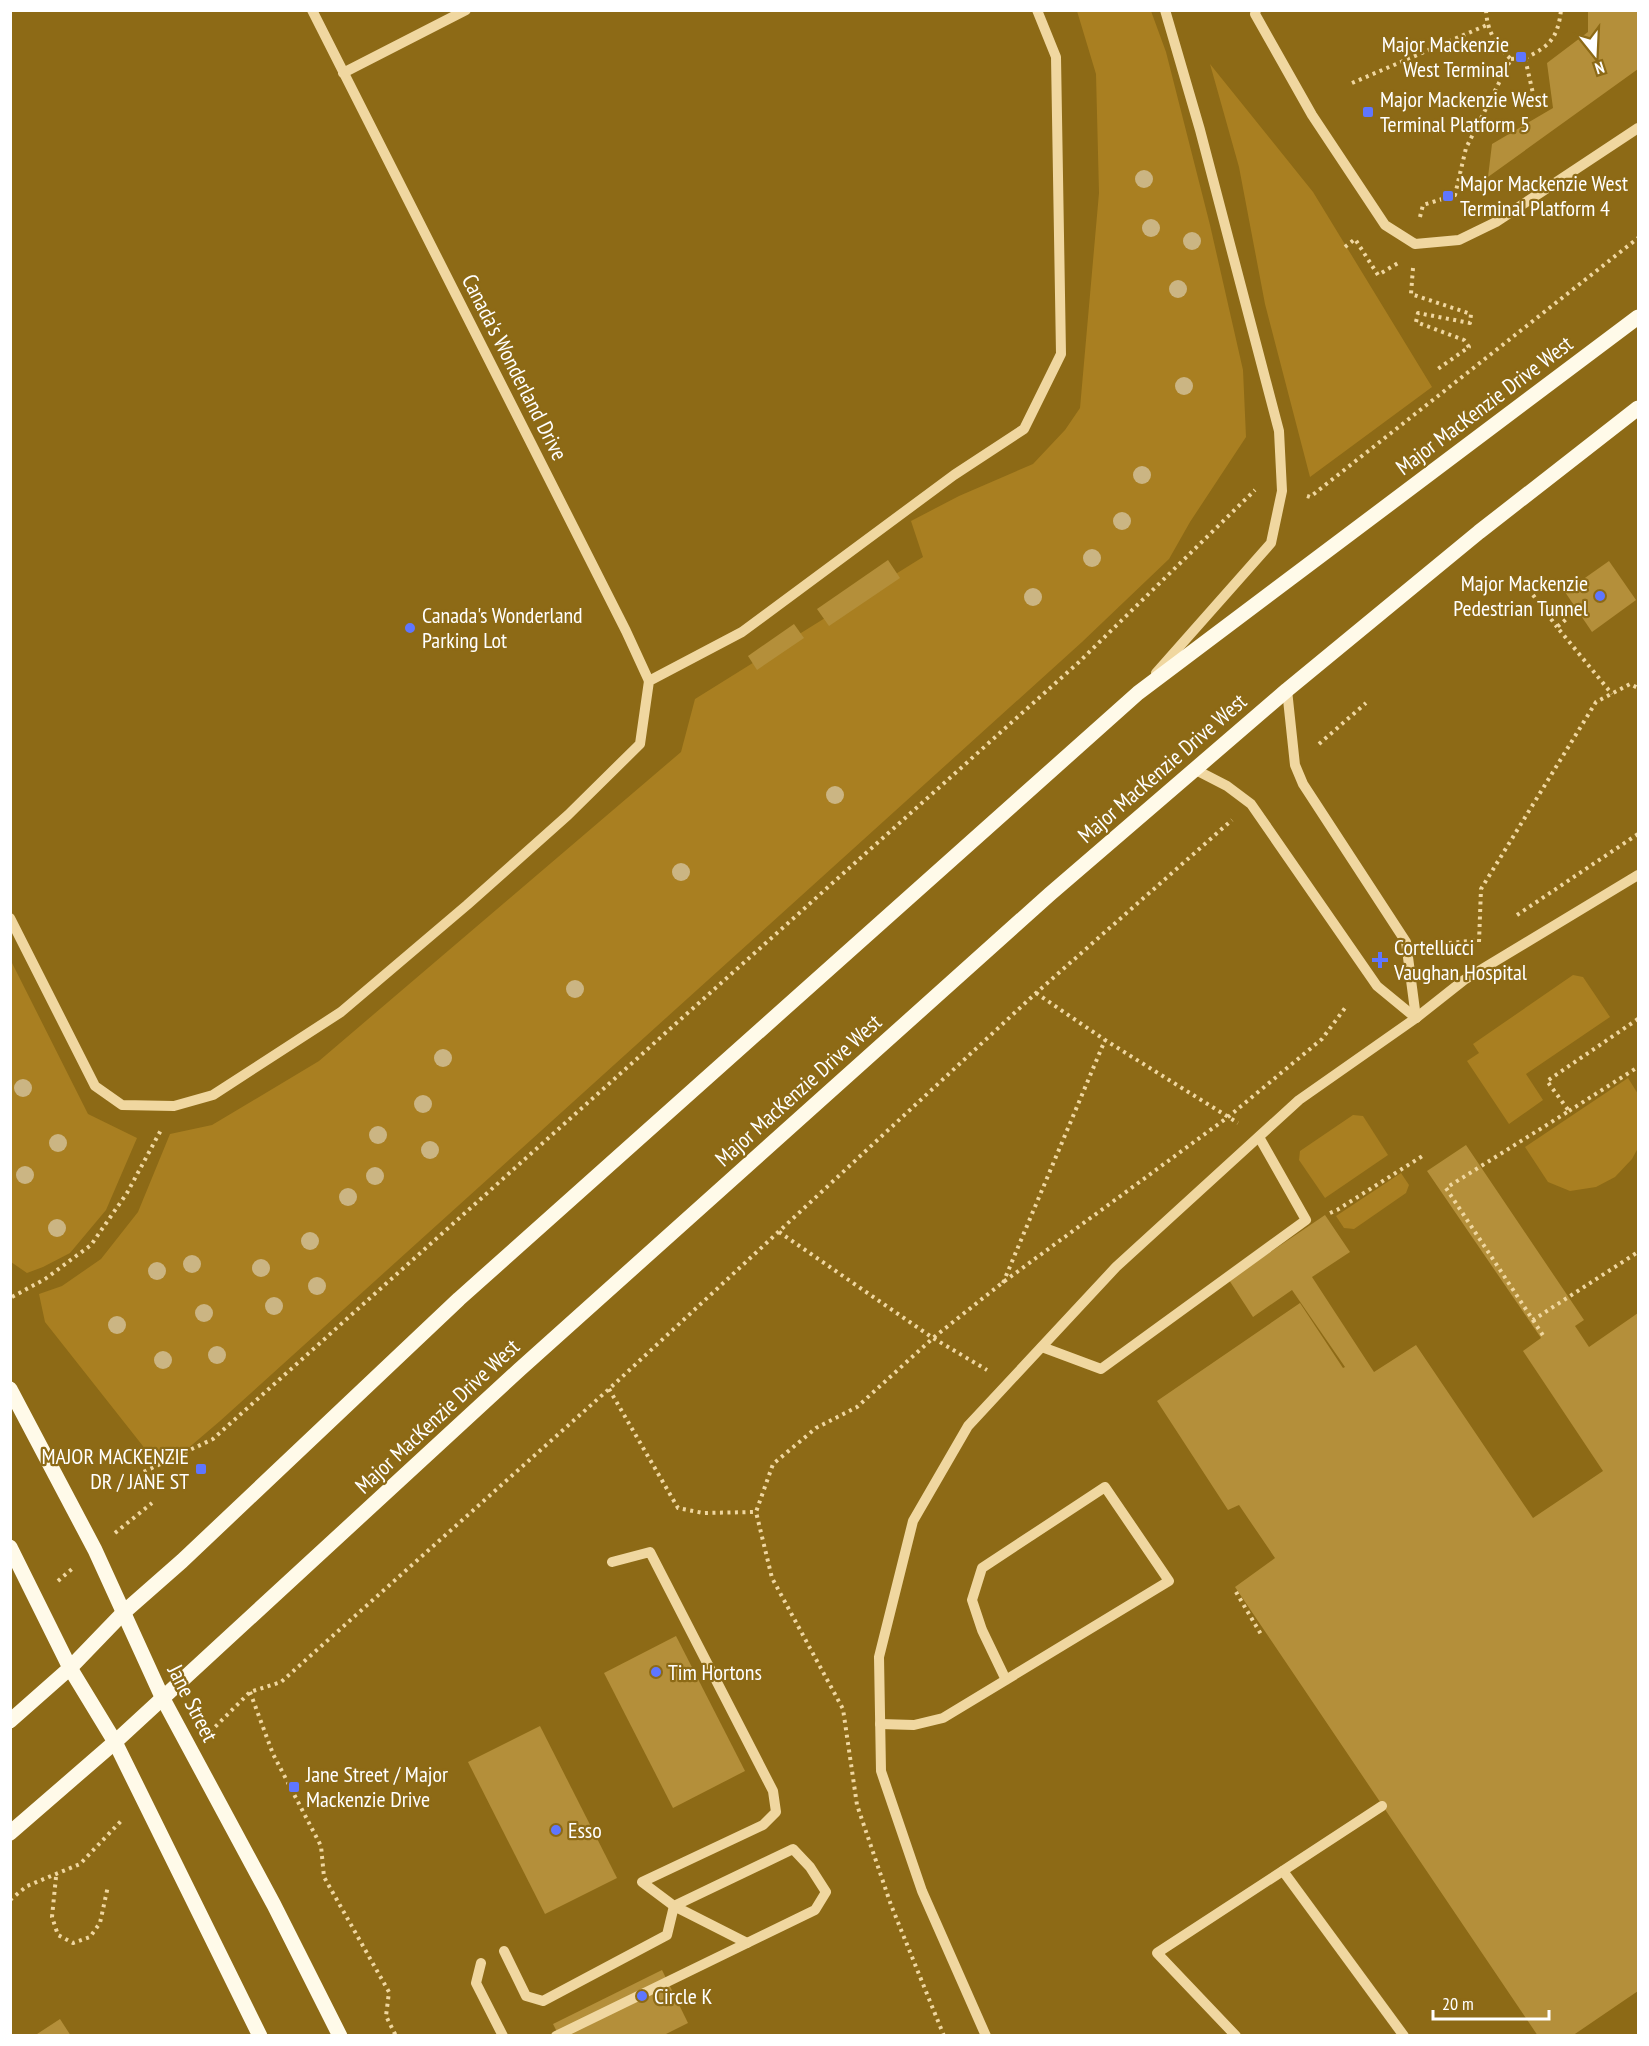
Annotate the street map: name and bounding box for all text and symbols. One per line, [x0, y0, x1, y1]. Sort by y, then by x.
north arrow [1565, 24, 1625, 84]
place label: Major Mackenzie West Terminal [1382, 30, 1510, 83]
marker: Major Mackenzie West Terminal [1514, 50, 1528, 64]
text: N [1592, 57, 1607, 79]
place label: Major Mackenzie West Terminal Platform 5 [1380, 85, 1548, 138]
marker: Major Mackenzie West Terminal Platform 5 [1361, 105, 1375, 119]
place label: Major Mackenzie West Terminal Platform 4 [1460, 169, 1628, 222]
marker: Major Mackenzie West Terminal Platform 4 [1441, 189, 1455, 203]
street label: Canada's Wonderland Drive [456, 269, 574, 465]
street label: Major MacKenzie Drive West [1390, 329, 1578, 481]
place label: Major Mackenzie Pedestrian Tunnel [1453, 569, 1589, 622]
marker: Major Mackenzie Pedestrian Tunnel [1593, 589, 1607, 603]
place label: Canada's Wonderland Parking Lot [422, 601, 583, 654]
marker: Canada's Wonderland Parking Lot [403, 621, 417, 635]
street label: Major MacKenzie Drive West [1072, 687, 1252, 849]
place label: Cortellucci Vaughan Hospital [1393, 933, 1528, 986]
marker: Cortellucci Vaughan Hospital [1371, 951, 1389, 969]
street label: Major MacKenzie Drive West [709, 1008, 887, 1172]
street label: Major MacKenzie Drive West [349, 1333, 525, 1499]
place label: MAJOR MACKENZIE DR / JANE ST [42, 1442, 189, 1495]
marker: MAJOR MACKENZIE DR / JANE ST [194, 1462, 208, 1476]
place label: Tim Hortons [668, 1658, 762, 1686]
street label: Jane Street [161, 1659, 224, 1746]
marker: Tim Hortons [649, 1665, 663, 1679]
place label: Jane Street / Major Mackenzie Drive [305, 1760, 448, 1813]
marker: Jane Street / Major Mackenzie Drive [287, 1780, 301, 1794]
place label: Esso [568, 1816, 602, 1844]
marker: Esso [549, 1823, 563, 1837]
place label: Circle K [654, 1982, 713, 2010]
scale bar [1433, 1983, 1548, 2021]
marker: Circle K [635, 1989, 649, 2003]
text: 20 m [1442, 1992, 1474, 2015]

